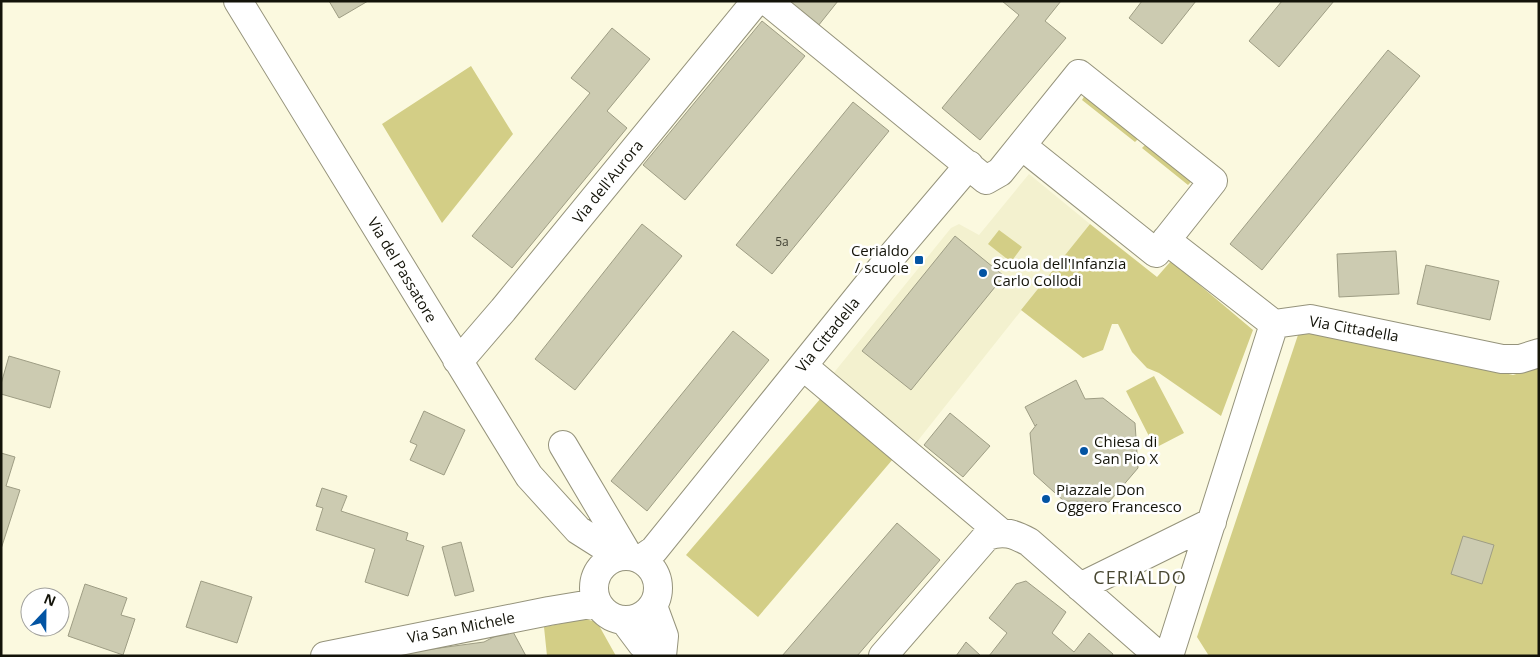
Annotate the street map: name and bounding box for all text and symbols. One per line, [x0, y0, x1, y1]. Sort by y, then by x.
street label: Via dell'Aurora [567, 136, 647, 227]
street label: Via del Passatore [364, 213, 442, 326]
house number: 5a [775, 233, 789, 250]
place label: Cerialdo / scuole [851, 240, 909, 277]
place label: Scuola dell'Infanzia Carlo Collodi [993, 253, 1126, 290]
marker: Cerialdo / scuole [913, 254, 925, 266]
marker: Scuola dell'Infanzia Carlo Collodi [977, 267, 989, 279]
street label: Via Cittadella [791, 293, 864, 376]
street label: Via Cittadella [1308, 310, 1401, 346]
place label: Chiesa di San Pio X [1094, 431, 1158, 468]
marker: Chiesa di San Pio X [1078, 445, 1090, 457]
place label: Piazzale Don Oggero Francesco [1056, 479, 1182, 516]
marker: Piazzale Don Oggero Francesco [1040, 493, 1052, 505]
district label: CERIALDO [1093, 565, 1187, 589]
north arrow [20, 587, 70, 637]
text: N [41, 589, 59, 610]
street label: Via San Michele [405, 607, 516, 647]

